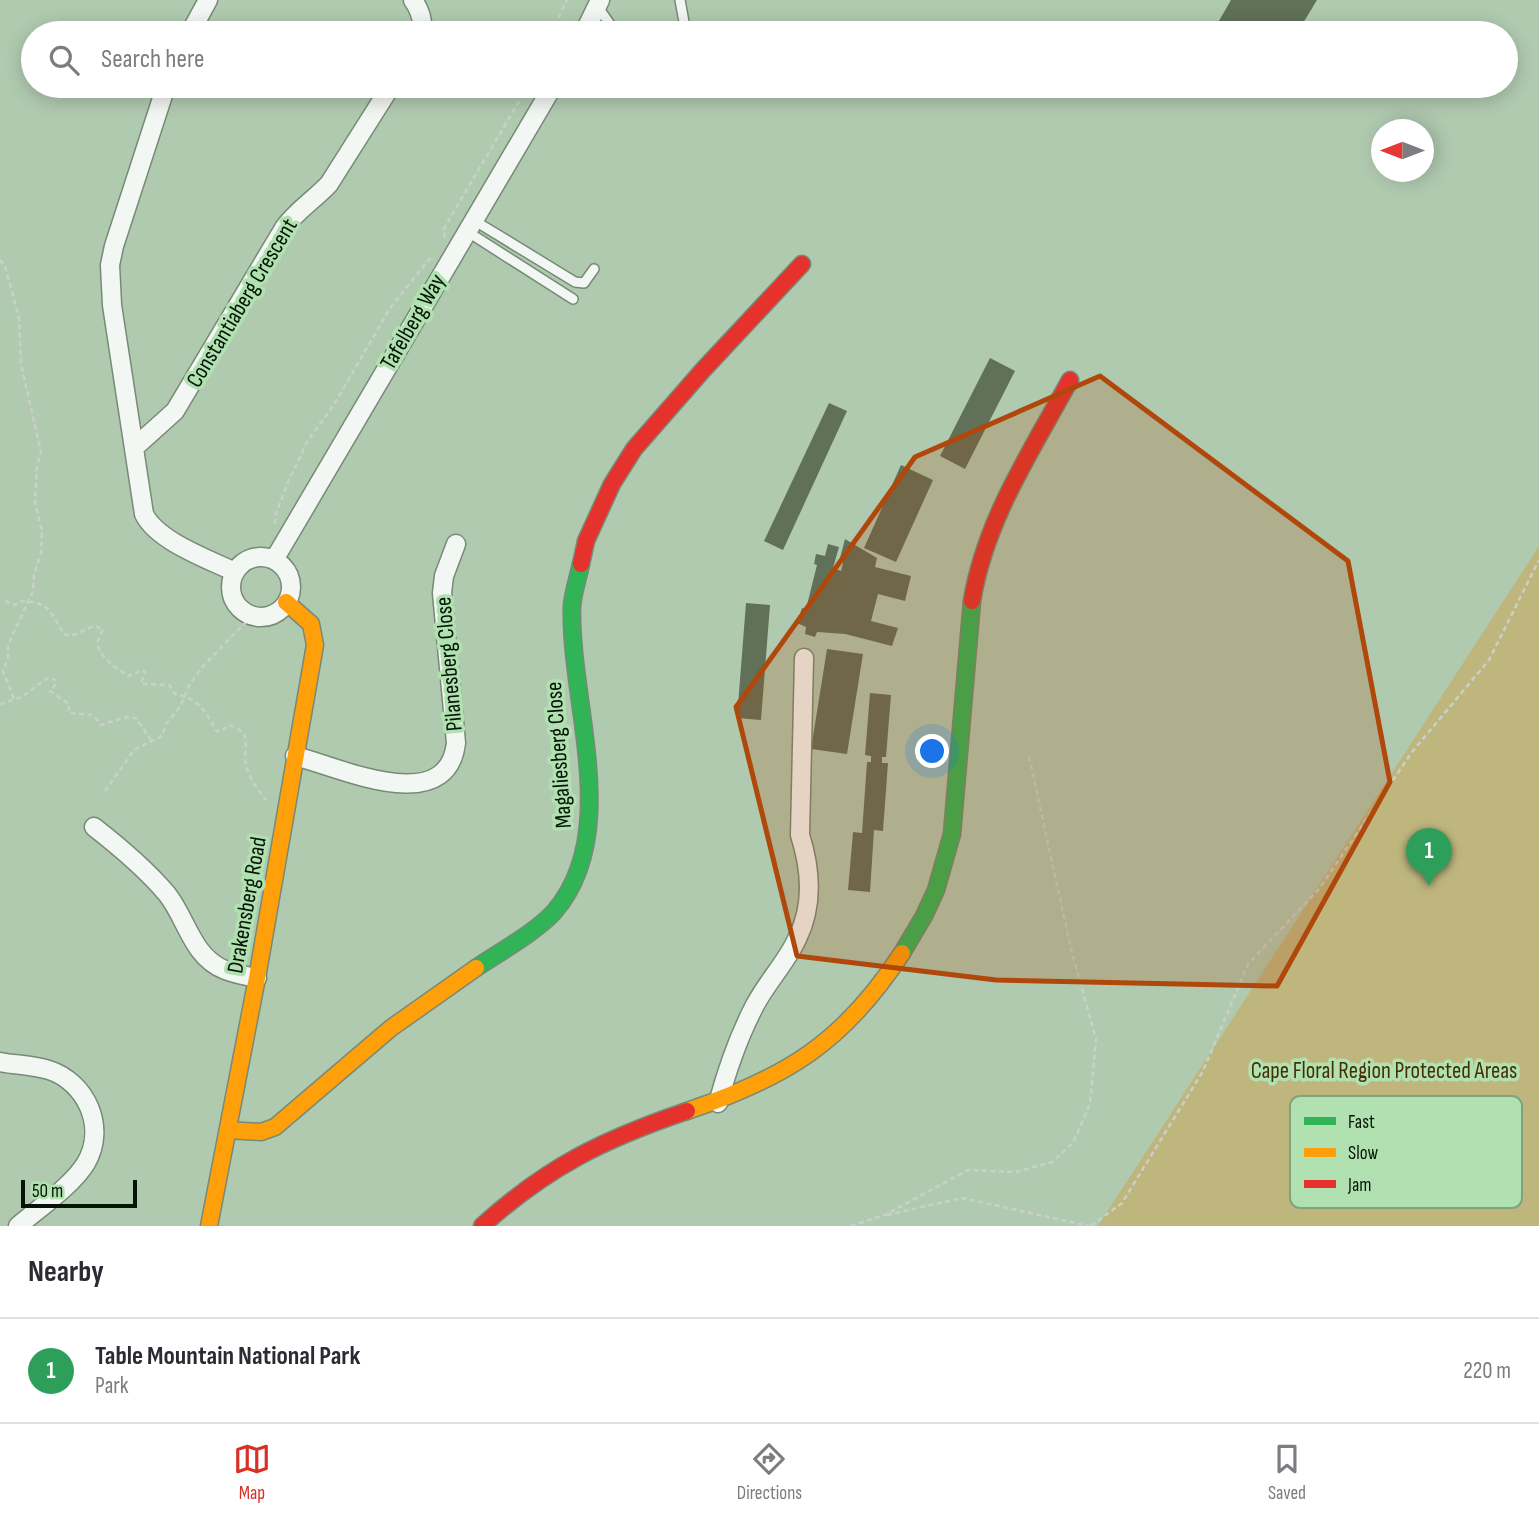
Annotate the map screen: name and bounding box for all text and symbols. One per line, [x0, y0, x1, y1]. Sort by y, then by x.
search box [21, 21, 1518, 98]
icon: search [45, 41, 83, 79]
text: Search here [101, 44, 204, 75]
north arrow [1371, 119, 1434, 182]
street label: Constantiaberg Crescent [180, 213, 304, 393]
street label: Tafelberg Way [374, 269, 452, 375]
street label: Pilanesberg Close [429, 596, 469, 732]
street label: Magaliesberg Close [540, 681, 578, 829]
your location [915, 734, 949, 768]
pin: 1 [1406, 828, 1452, 886]
street label: Drakensberg Road [221, 835, 273, 975]
park label: Cape Floral Region Protected Areas [1251, 1057, 1517, 1085]
legend [1290, 1096, 1522, 1208]
text: Fast [1348, 1111, 1375, 1134]
text: Slow [1348, 1142, 1378, 1165]
text: Jam [1347, 1174, 1371, 1197]
scale bar [21, 1177, 136, 1209]
text: 50 m [32, 1180, 63, 1203]
text: Nearby [28, 1254, 104, 1290]
text: Table Mountain National Park [95, 1341, 360, 1372]
text: 1 [46, 1357, 56, 1385]
text: 220 m [1463, 1357, 1511, 1385]
text: Park [95, 1372, 129, 1400]
tab: Map [233, 1440, 271, 1505]
tab: Directions [737, 1440, 802, 1505]
tab: Saved [1268, 1440, 1306, 1505]

